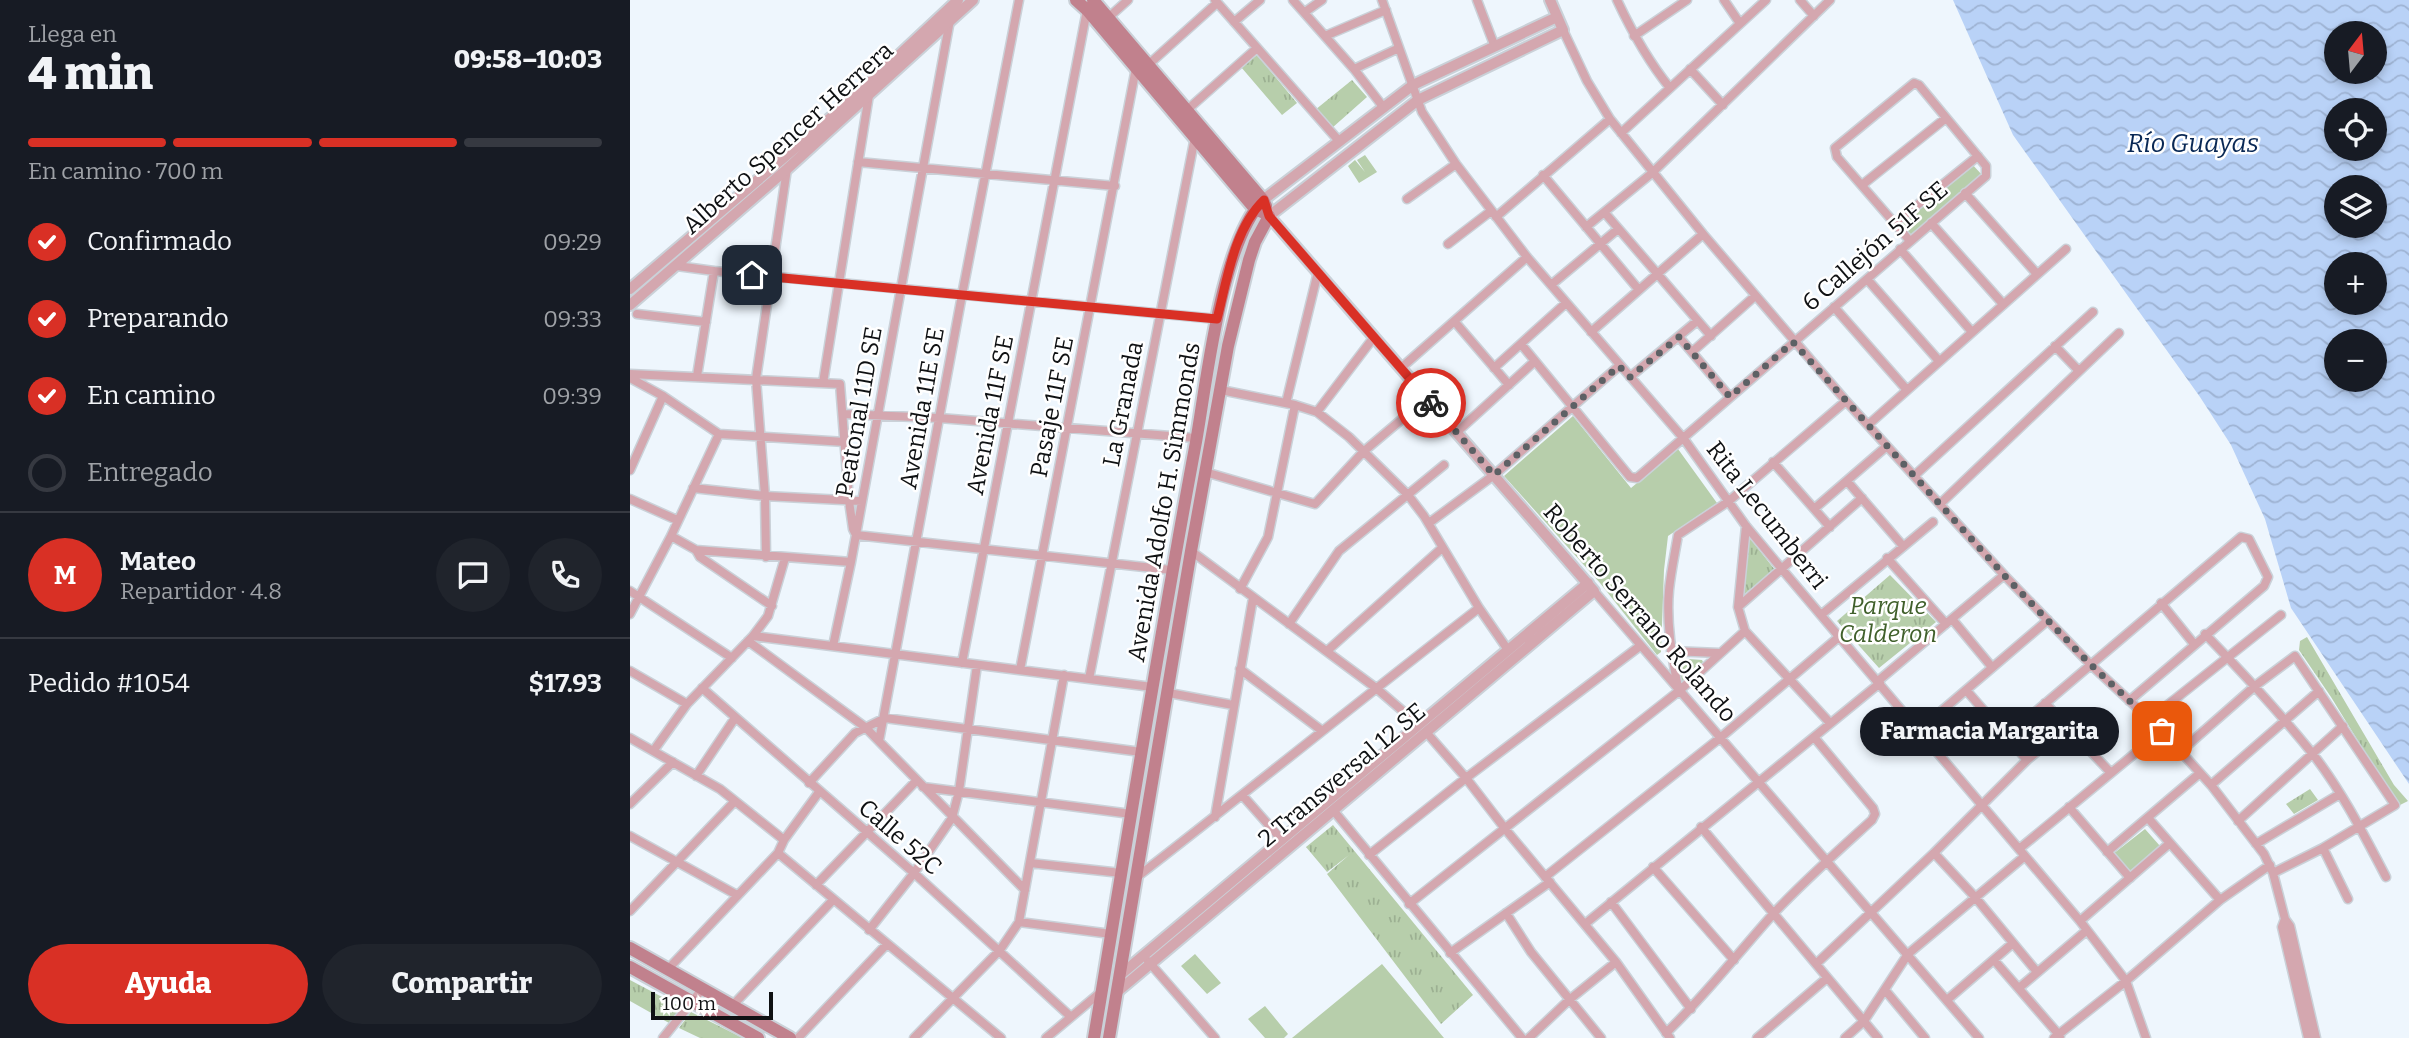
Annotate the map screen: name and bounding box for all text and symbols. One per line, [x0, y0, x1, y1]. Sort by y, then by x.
text: Llega en [28, 20, 117, 48]
north arrow [2324, 21, 2387, 84]
map controls [2324, 21, 2387, 392]
street label: Alberto Spencer Herrera [677, 36, 899, 240]
text: 09:58–10:03 [454, 44, 602, 75]
text: 4 min [28, 46, 153, 101]
button: locate [2324, 98, 2387, 161]
water label: Río Guayas [2127, 128, 2259, 159]
text: En camino · 700 m [28, 157, 223, 185]
street label: 6 Callejón 51F SE [1797, 175, 1953, 317]
button: layers [2324, 175, 2387, 238]
icon: check [28, 223, 66, 261]
text: Confirmado [87, 226, 232, 257]
text: 09:29 [543, 228, 602, 256]
pin [722, 245, 782, 305]
button: + [2324, 252, 2387, 315]
icon: home [733, 256, 771, 294]
icon: check [28, 300, 66, 338]
text: Preparando [87, 303, 229, 334]
text: 09:33 [543, 305, 602, 333]
street label: Peatonal 11D SE [830, 324, 888, 500]
street label: Avenida 11E SE [894, 325, 950, 491]
button: − [2324, 329, 2387, 392]
street label: Avenida 11F SE [961, 333, 1019, 497]
street label: Pasaje 11F SE [1025, 334, 1079, 480]
street label: La Granada [1097, 339, 1149, 469]
street label: Avenida Adolfo H. Simmonds [1122, 340, 1206, 664]
courier [1396, 368, 1466, 438]
icon: check [28, 377, 66, 415]
text: En camino [87, 380, 216, 411]
text: 09:39 [542, 382, 602, 410]
icon: bike [1412, 384, 1450, 422]
street label: Rita Lecumberri [1701, 436, 1833, 594]
text: Entregado [87, 457, 213, 488]
street label: Roberto Serrano Rolando [1538, 498, 1742, 728]
button: chat [436, 538, 510, 612]
button: phone [528, 538, 602, 612]
text: Mateo [120, 546, 196, 577]
text: M [54, 560, 76, 591]
text: Repartidor · 4.8 [120, 577, 282, 605]
park label: Parque Calderon [1839, 592, 1937, 648]
text: Pedido #1054 [28, 668, 190, 699]
text: $17.93 [529, 668, 602, 699]
street label: 2 Transversal 12 SE [1253, 697, 1431, 853]
pin [2132, 701, 2192, 761]
callout: Farmacia Margarita [1861, 706, 2120, 756]
icon: bag [2143, 712, 2181, 750]
text: Farmacia Margarita [1880, 717, 2099, 745]
street label: Calle 52C [853, 793, 947, 881]
button: Ayuda [28, 944, 308, 1024]
button: Compartir [322, 944, 602, 1024]
scale bar [651, 989, 774, 1021]
text: 100 m [662, 992, 716, 1015]

